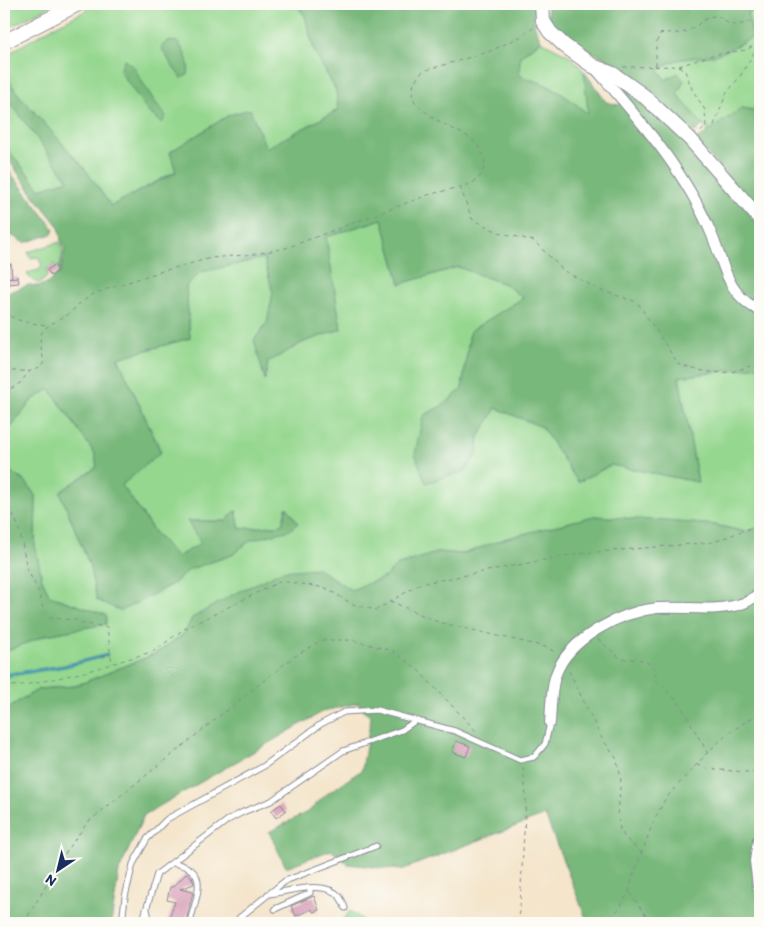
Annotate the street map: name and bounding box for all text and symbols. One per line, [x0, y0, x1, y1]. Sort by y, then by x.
north arrow [32, 844, 82, 894]
text: N [42, 871, 60, 890]

